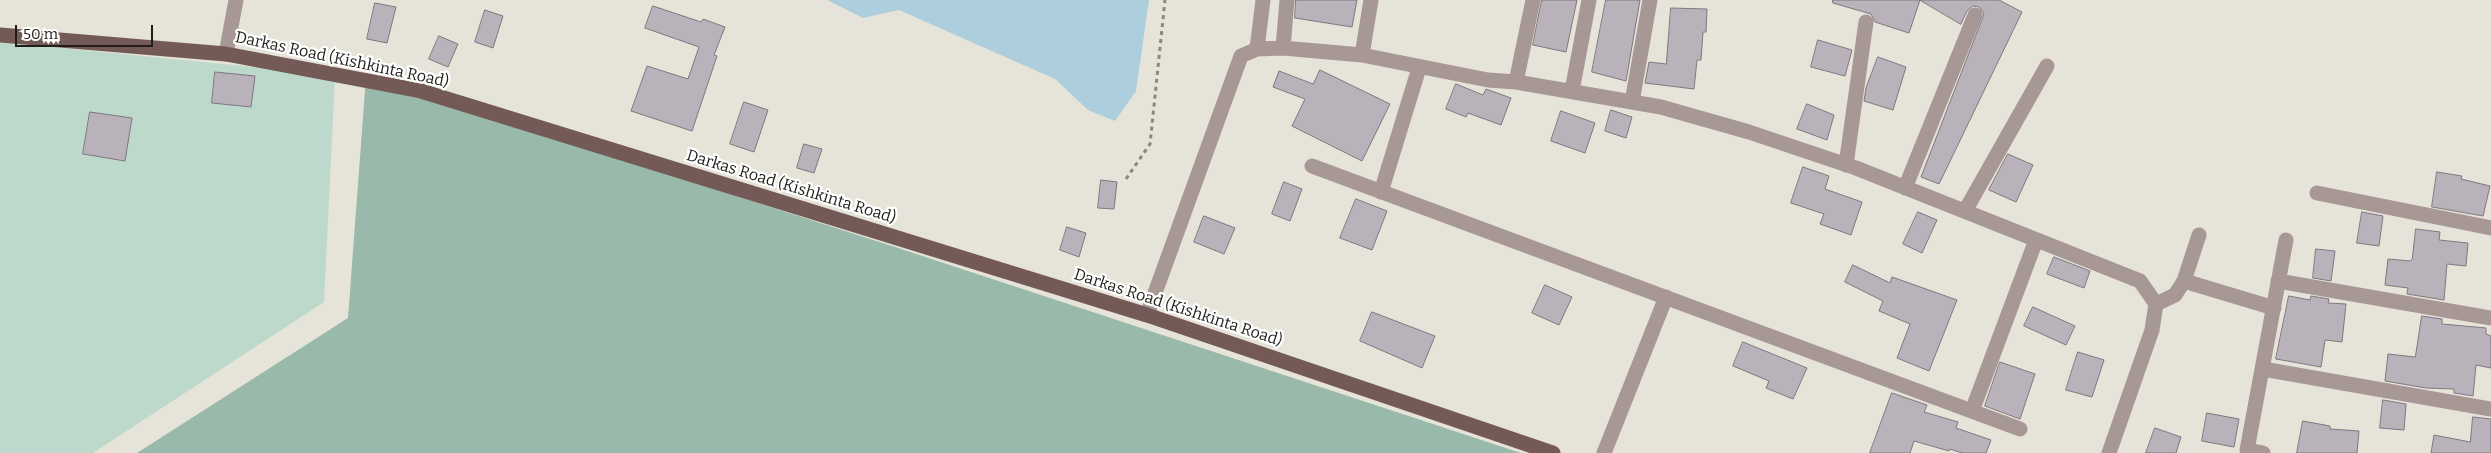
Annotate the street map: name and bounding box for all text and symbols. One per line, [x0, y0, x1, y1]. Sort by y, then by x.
scale bar [18, 15, 155, 47]
text: 50 m [23, 25, 58, 43]
street label: Darkas Road (Kishkinta Road) [233, 28, 451, 92]
street label: Darkas Road (Kishkinta Road) [684, 146, 898, 228]
street label: Darkas Road (Kishkinta Road) [1071, 265, 1285, 351]

